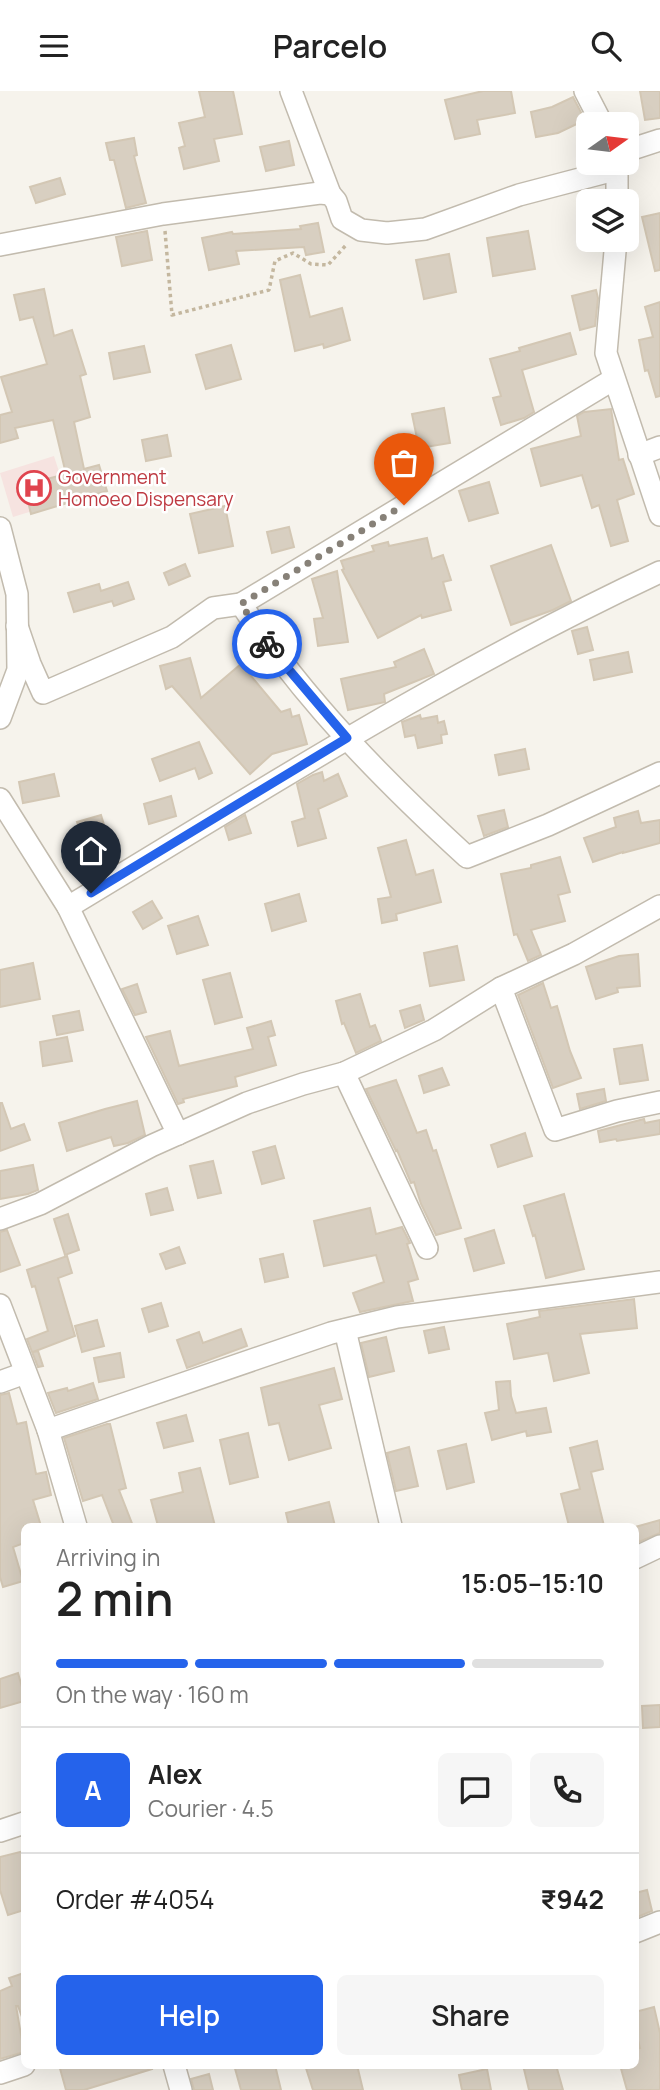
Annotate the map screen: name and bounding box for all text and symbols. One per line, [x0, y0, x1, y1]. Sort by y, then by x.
text: Parcelo [273, 24, 387, 68]
icon: menu [35, 27, 73, 65]
icon: search [587, 27, 625, 65]
north arrow [576, 112, 639, 175]
map controls [576, 112, 639, 252]
button: layers [576, 189, 639, 252]
pin [374, 433, 434, 505]
icon: bag [385, 444, 423, 482]
place label: Government Homoeo Dispensary [58, 464, 233, 512]
hospital icon: Government Homoeo Dispensary [15, 469, 53, 507]
courier [232, 609, 302, 679]
icon: bike [248, 625, 286, 663]
pin [61, 821, 121, 893]
icon: home [72, 832, 110, 870]
text: Arriving in [56, 1541, 161, 1573]
text: 15:05–15:10 [461, 1565, 604, 1601]
text: 2 min [56, 1567, 173, 1630]
text: On the way · 160 m [56, 1678, 249, 1710]
button: chat [438, 1753, 512, 1827]
button: phone [530, 1753, 604, 1827]
text: Alex [148, 1756, 202, 1792]
text: A [84, 1772, 102, 1808]
text: Courier · 4.5 [148, 1792, 274, 1824]
text: Order #4054 [56, 1881, 215, 1917]
text: ₹942 [540, 1881, 604, 1917]
button: Help [56, 1975, 323, 2055]
button: Share [337, 1975, 604, 2055]

